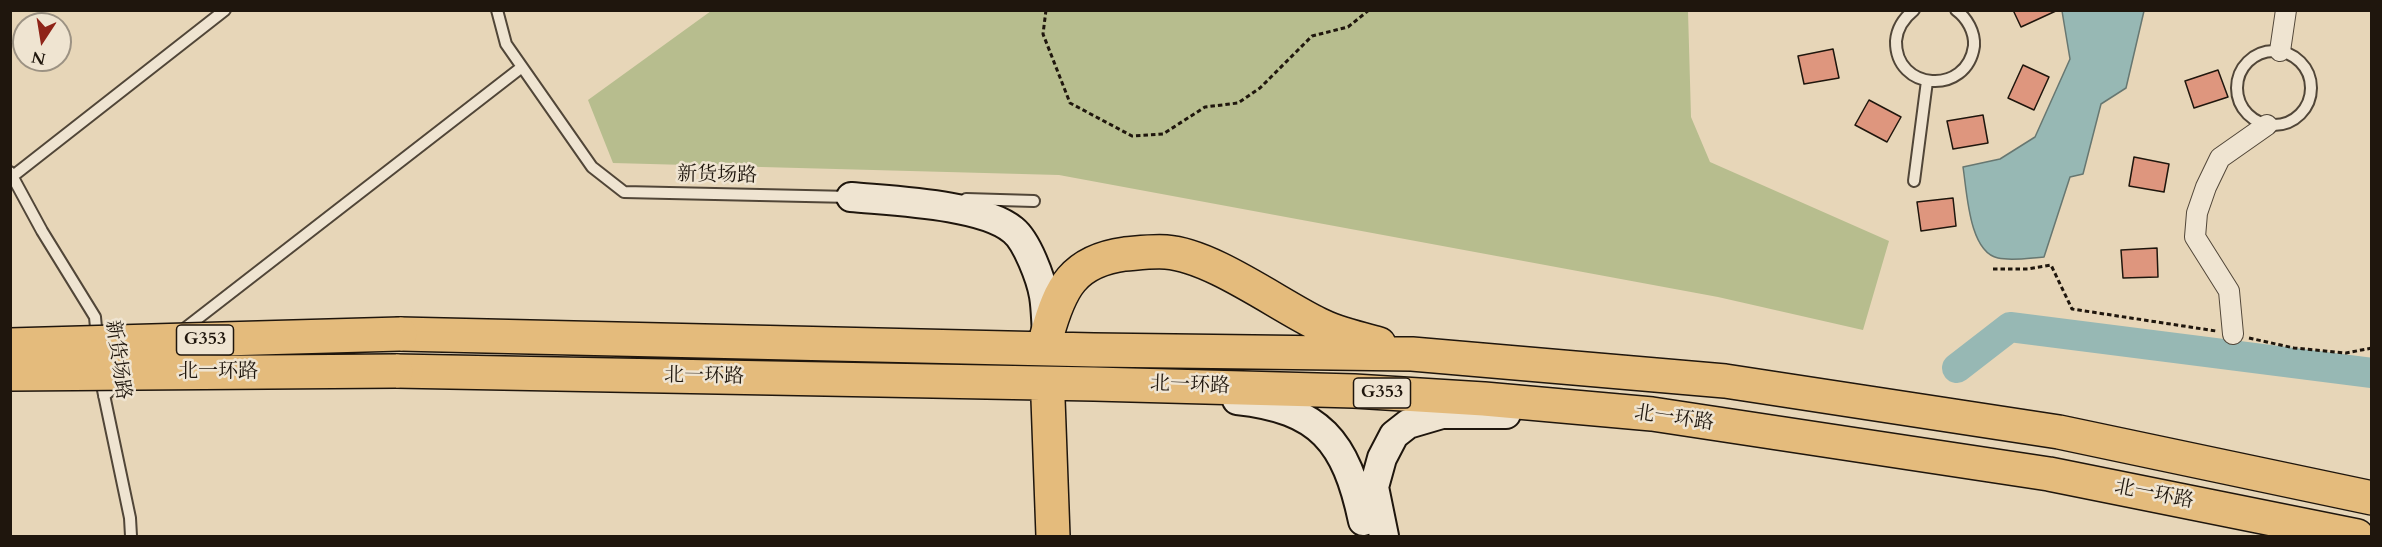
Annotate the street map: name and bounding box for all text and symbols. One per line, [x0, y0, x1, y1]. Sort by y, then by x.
north arrow [12, 12, 72, 72]
text: N [30, 45, 48, 70]
street label: 新货场路 [677, 163, 757, 189]
street label: 新货场路 [100, 319, 134, 401]
road number: G353 [176, 325, 234, 355]
street label: 北一环路 [178, 360, 258, 384]
street label: 北一环路 [664, 364, 744, 390]
street label: 北一环路 [1150, 373, 1230, 399]
road number: G353 [1354, 378, 1410, 408]
street label: 北一环路 [1633, 402, 1715, 436]
street label: 北一环路 [2112, 476, 2196, 514]

